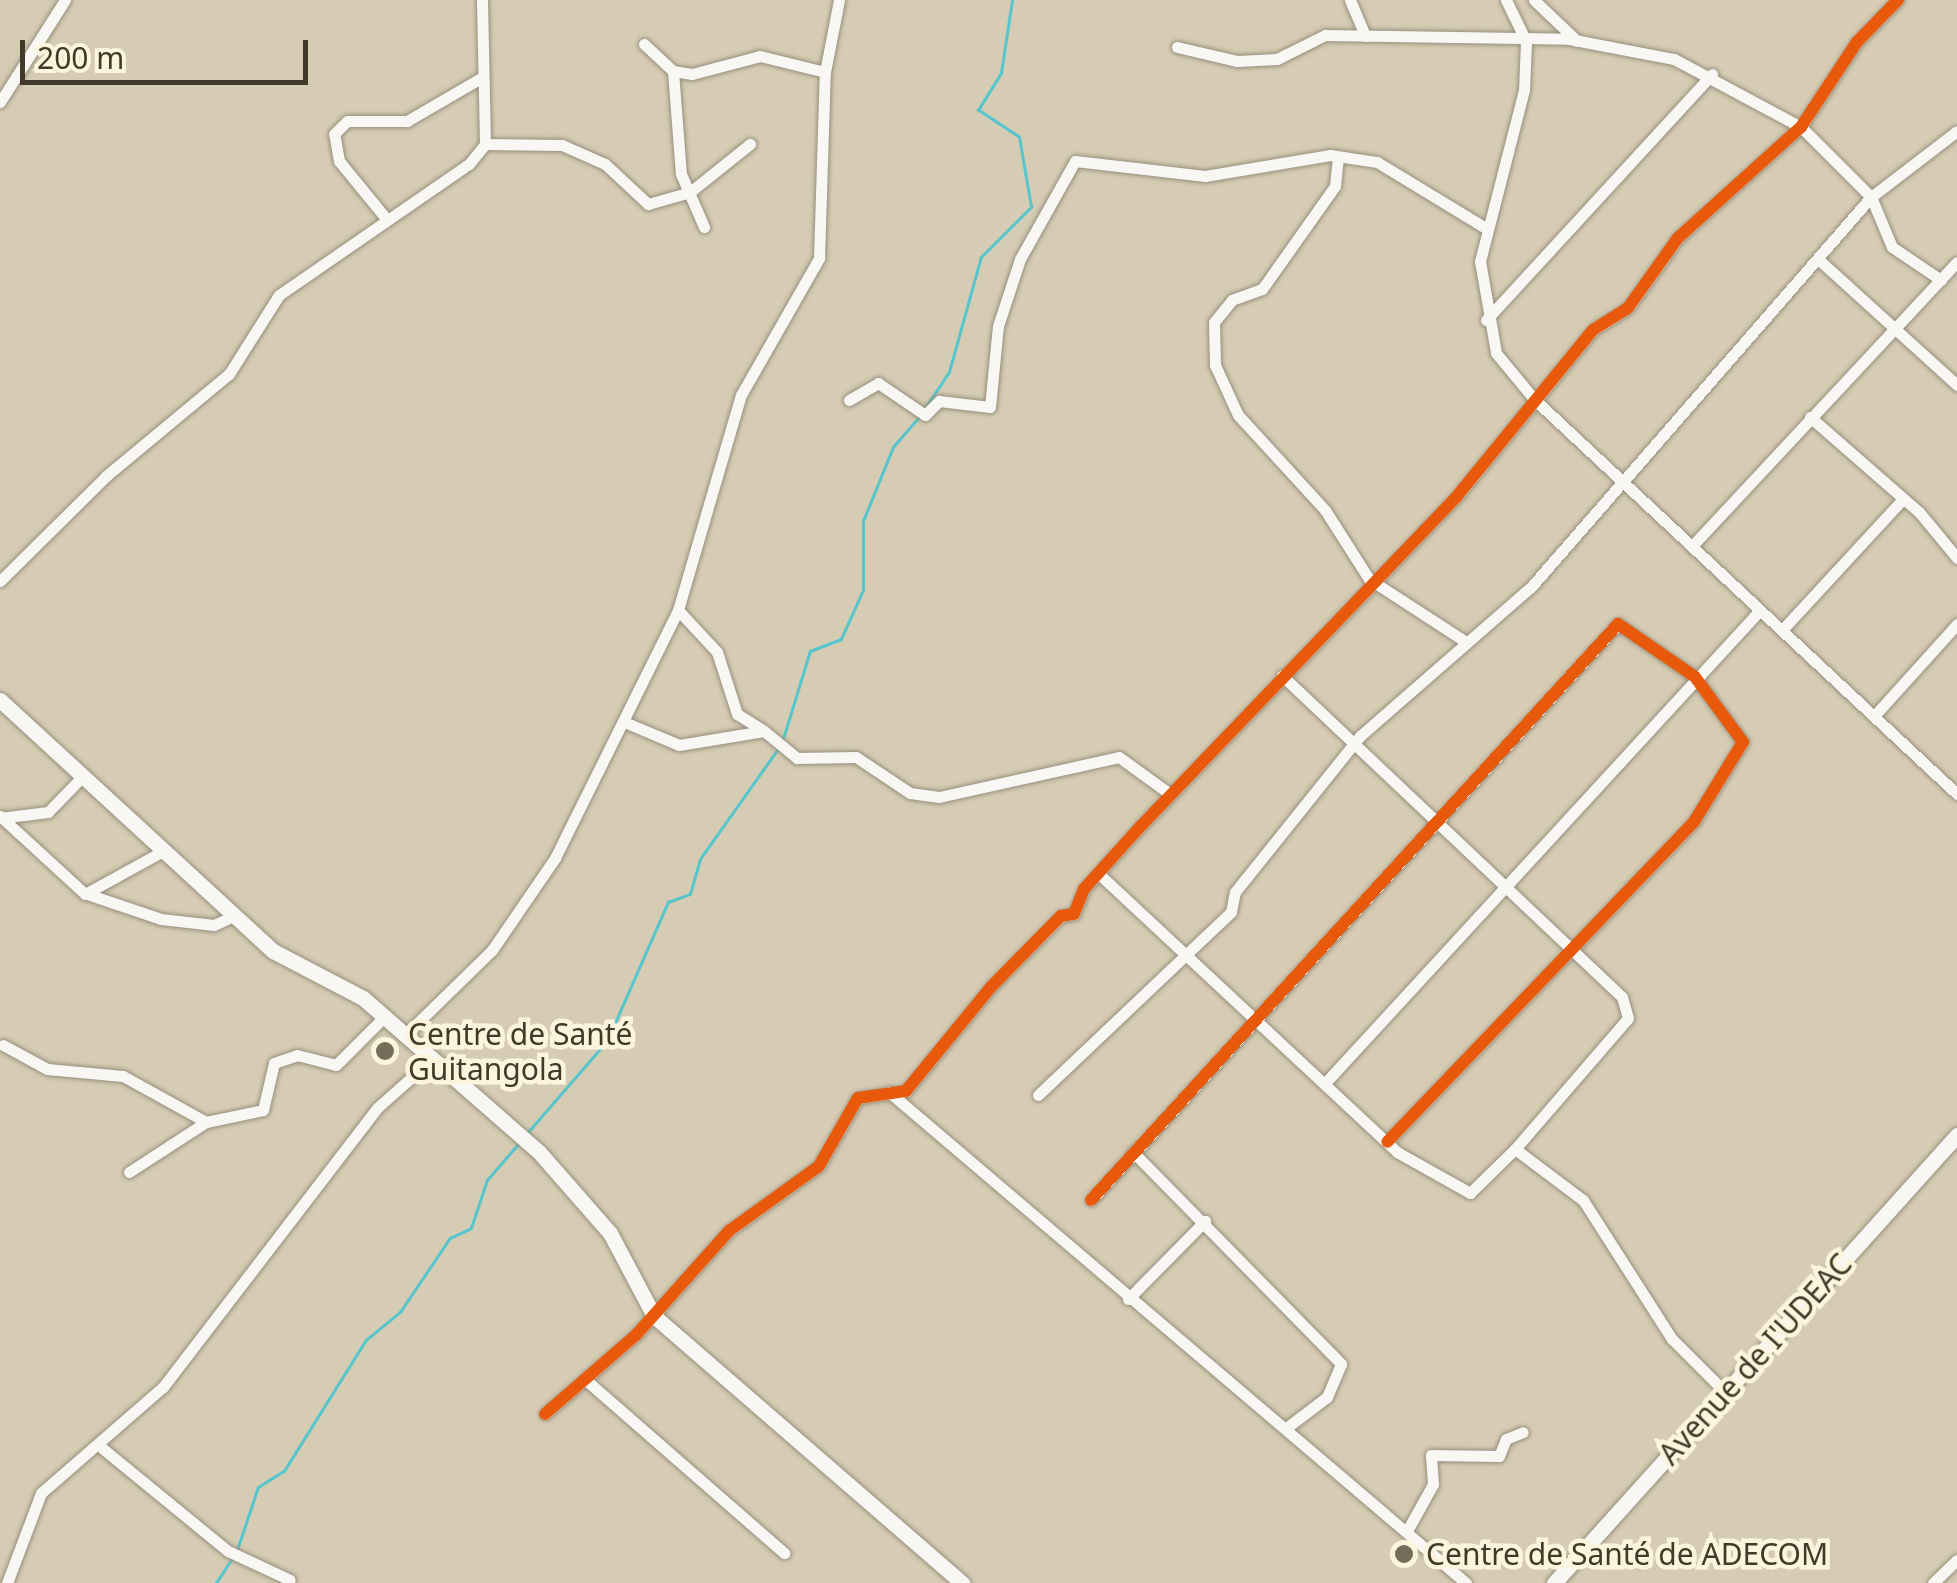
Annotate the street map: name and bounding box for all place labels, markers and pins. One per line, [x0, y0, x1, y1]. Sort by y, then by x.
place label: Centre de Santé Guitangola [408, 1016, 633, 1086]
marker: Centre de Santé Guitangola [372, 1038, 398, 1064]
place label: Centre de Santé de ADECOM [1426, 1536, 1828, 1572]
marker: Centre de Santé de ADECOM [1391, 1541, 1417, 1567]

